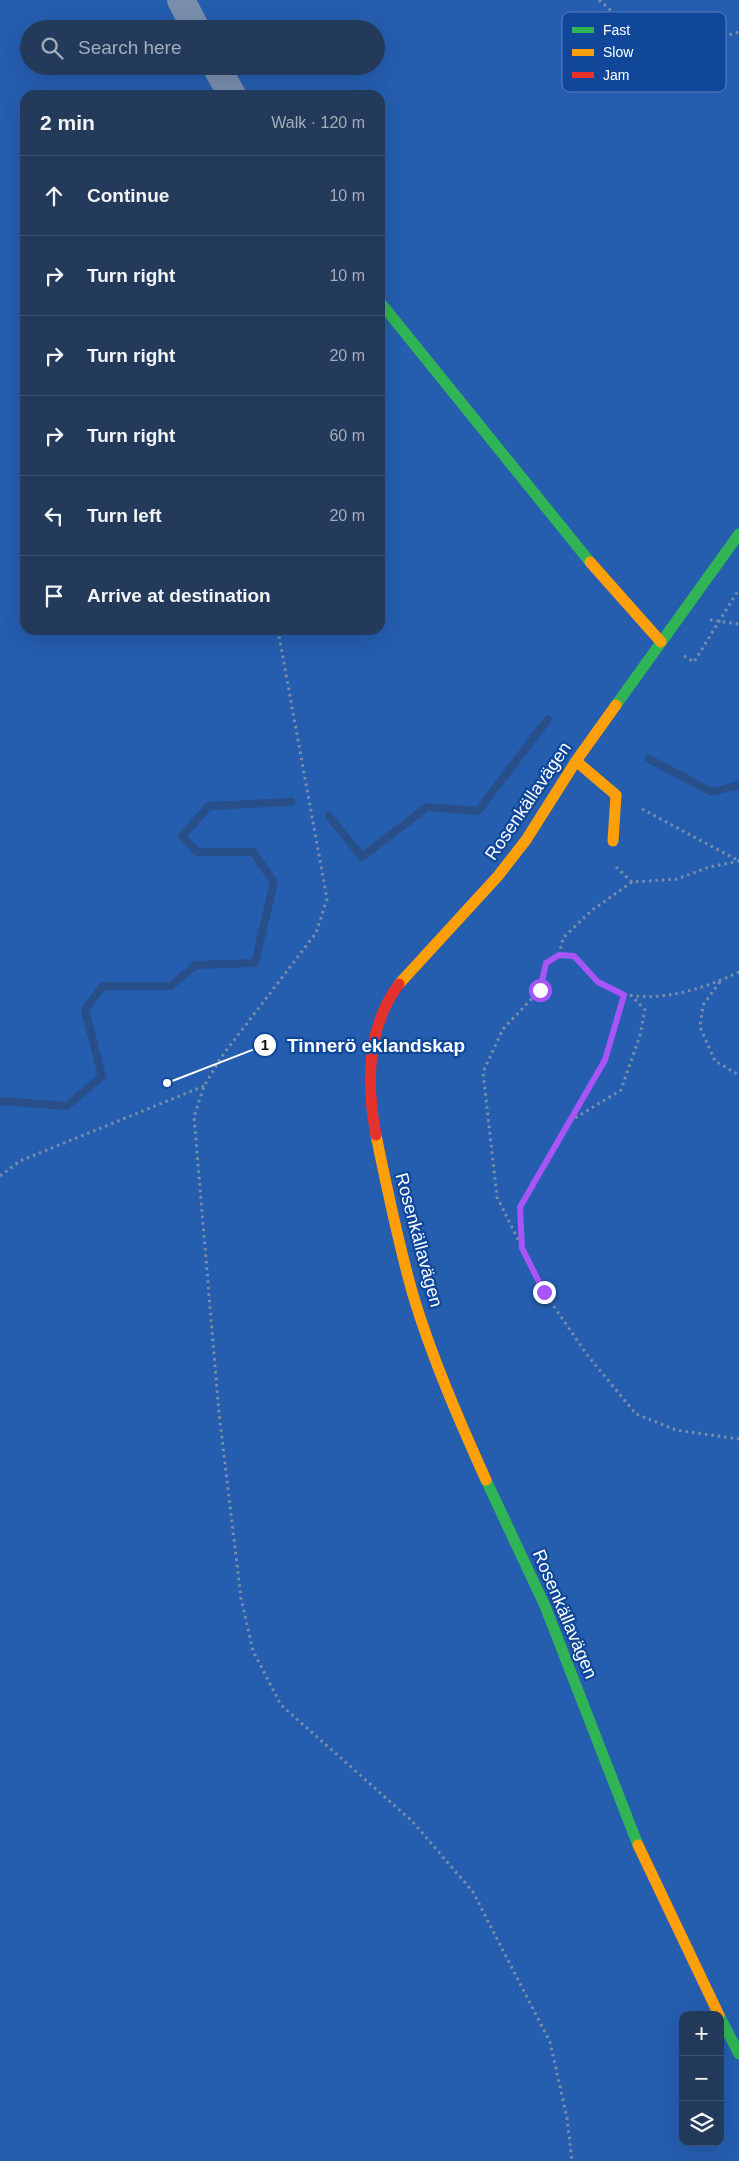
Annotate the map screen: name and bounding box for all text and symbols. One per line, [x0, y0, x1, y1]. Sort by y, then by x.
legend [562, 12, 726, 92]
search box [20, 20, 385, 75]
text: Fast [603, 22, 630, 38]
icon: search [38, 34, 66, 62]
text: Search here [78, 37, 182, 58]
text: Slow [603, 44, 634, 60]
text: Jam [603, 67, 629, 83]
text: 2 min [40, 111, 95, 134]
text: Walk · 120 m [271, 114, 365, 131]
icon: ahead [40, 182, 68, 210]
text: Continue [87, 185, 169, 206]
text: 10 m [329, 187, 365, 204]
icon: right [40, 262, 68, 290]
text: Turn right [87, 265, 175, 286]
text: 10 m [329, 267, 365, 284]
icon: right [40, 342, 68, 370]
text: Turn right [87, 345, 175, 366]
text: 20 m [329, 347, 365, 364]
icon: right [40, 422, 68, 450]
text: Turn right [87, 425, 175, 446]
text: 60 m [329, 427, 365, 444]
icon: left [40, 502, 68, 530]
text: Turn left [87, 505, 162, 526]
text: 20 m [329, 507, 365, 524]
icon: arrive [40, 582, 68, 610]
text: Arrive at destination [87, 585, 271, 606]
street label: Rosenkällavägen [481, 738, 575, 864]
route start [529, 979, 552, 1002]
callout: Tinnerö eklandskap [252, 1028, 475, 1062]
text: Tinnerö eklandskap [287, 1035, 465, 1056]
text: 1 [261, 1036, 269, 1053]
street label: Rosenkällavägen [391, 1171, 447, 1309]
route end [533, 1281, 556, 1304]
street label: Rosenkällavägen [529, 1547, 601, 1681]
map controls [679, 2011, 724, 2146]
button: + [679, 2011, 724, 2056]
button: − [679, 2056, 724, 2101]
button: layers [679, 2101, 724, 2146]

